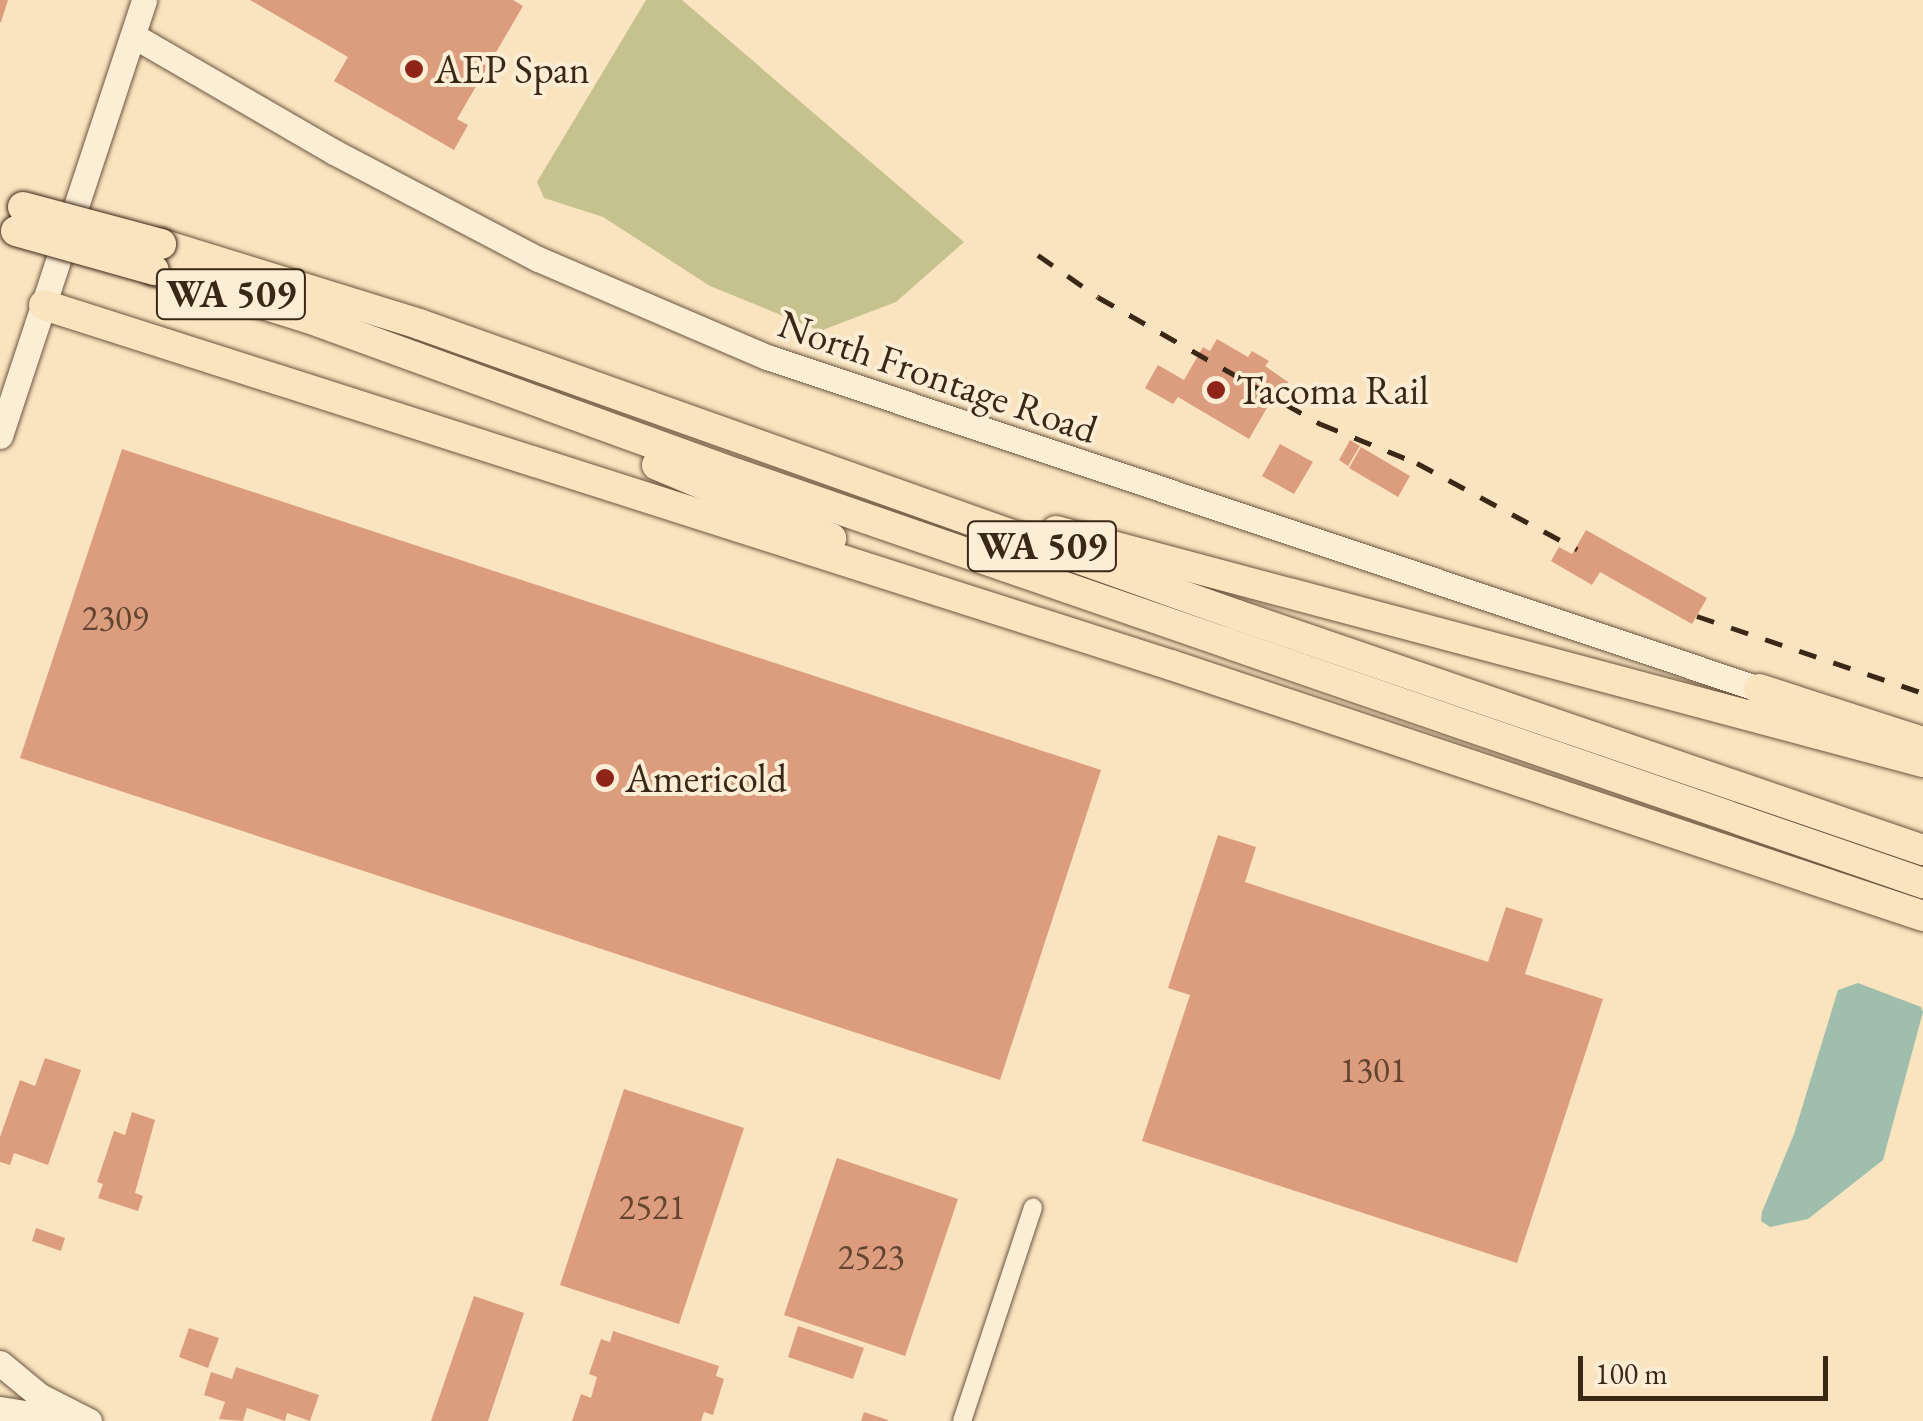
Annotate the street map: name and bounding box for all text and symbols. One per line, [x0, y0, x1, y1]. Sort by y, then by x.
place label: AEP Span [434, 45, 590, 93]
marker: AEP Span [403, 58, 425, 80]
road number: WA 509 [154, 261, 308, 327]
street label: North Frontage Road [772, 299, 1104, 453]
place label: Tacoma Rail [1236, 366, 1429, 414]
marker: Tacoma Rail [1205, 379, 1227, 401]
road number: WA 509 [964, 513, 1120, 579]
house number: 2309 [81, 597, 149, 639]
place label: Americold [625, 754, 787, 802]
marker: Americold [594, 767, 616, 789]
house number: 1301 [1339, 1049, 1407, 1091]
house number: 2521 [618, 1186, 686, 1228]
house number: 2523 [837, 1236, 905, 1278]
scale bar [1583, 1336, 1833, 1398]
text: 100 m [1595, 1354, 1668, 1393]

